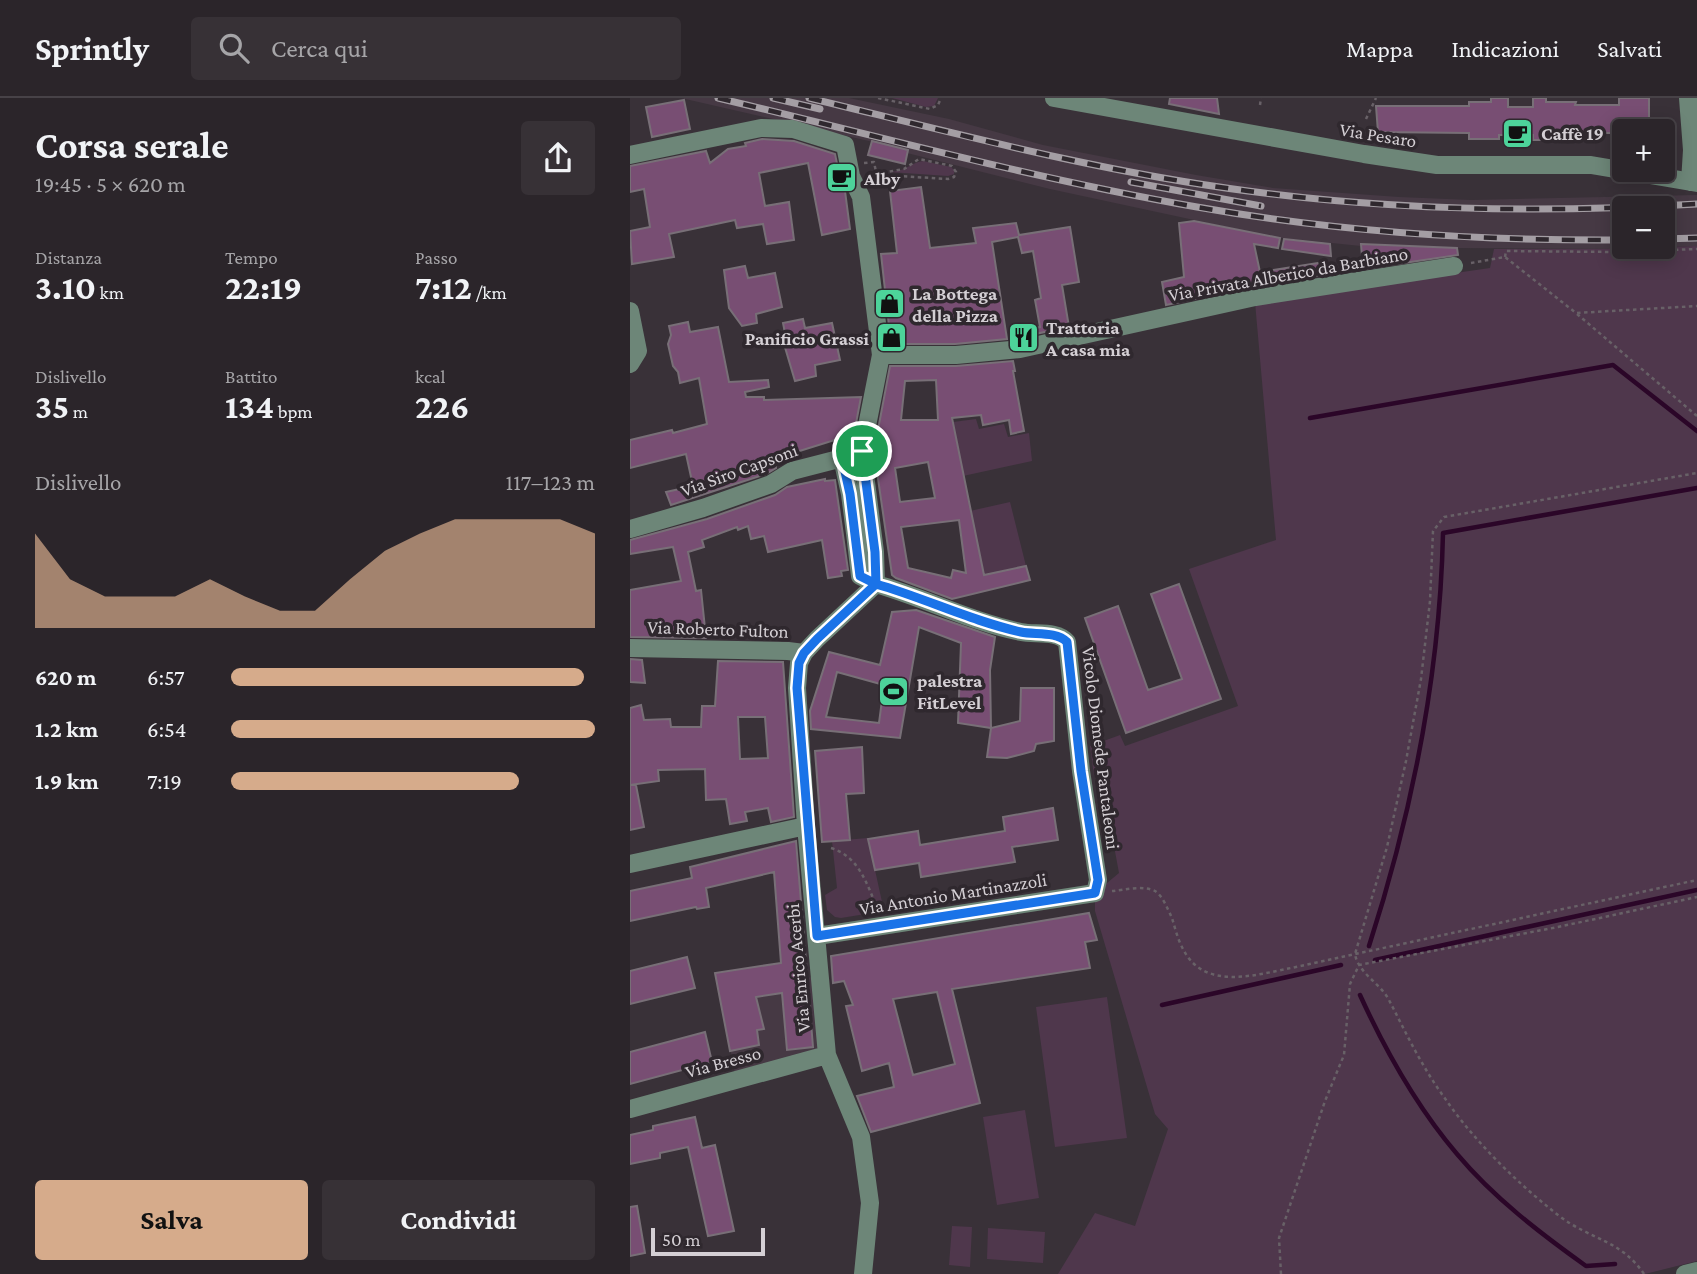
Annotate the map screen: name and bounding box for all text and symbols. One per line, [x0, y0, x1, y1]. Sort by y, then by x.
search box [191, 17, 681, 80]
icon: search [215, 29, 253, 67]
text: Sprintly [35, 30, 149, 67]
text: Cerca qui [271, 34, 368, 63]
text: Mappa [1346, 35, 1413, 62]
text: Indicazioni [1451, 35, 1559, 62]
text: Salvati [1597, 35, 1662, 62]
cafe icon: Caffè 19 [1501, 116, 1535, 150]
street label: Via Pesaro [1338, 119, 1418, 151]
map controls [1612, 119, 1675, 259]
button: + [1612, 119, 1675, 182]
button: share [521, 121, 595, 195]
place label: Caffè 19 [1541, 123, 1604, 144]
text: Corsa serale [35, 124, 229, 166]
cafe icon: Alby [824, 161, 858, 195]
place label: Alby [863, 168, 901, 189]
text: 19:45 · 5 × 620 m [35, 171, 186, 197]
button: − [1612, 196, 1675, 259]
street label: Via Privata Alberico da Barbiano [1167, 243, 1409, 305]
text: Distanza [35, 247, 102, 268]
text: Tempo [225, 247, 278, 268]
text: Passo [415, 247, 457, 268]
text: 3.10 [35, 268, 96, 307]
text: 22:19 [225, 268, 302, 307]
text: 7:12 [415, 268, 472, 307]
text: km [96, 282, 124, 303]
text: /km [472, 282, 507, 303]
place label: La Bottega della Pizza [912, 283, 999, 326]
shop icon: La Bottega della Pizza [872, 287, 906, 321]
place label: Trattoria A casa mia [1045, 317, 1131, 360]
shop icon: Panificio Grassi [875, 321, 909, 355]
restaurant icon: Trattoria A casa mia [1006, 321, 1040, 355]
place label: Panificio Grassi [745, 328, 869, 349]
text: Dislivello [35, 366, 106, 387]
text: Battito [225, 366, 277, 387]
text: kcal [415, 366, 446, 387]
text: 35 [35, 387, 69, 426]
text: 134 [225, 387, 274, 426]
text: 226 [415, 387, 469, 426]
text: m [69, 401, 88, 422]
text: bpm [274, 401, 313, 422]
pin [832, 421, 892, 481]
icon: arrive [843, 432, 881, 470]
street label: Via Siro Capsoni [678, 439, 800, 501]
text: Dislivello [35, 469, 121, 495]
text: 117–123 m [506, 469, 595, 495]
street label: Via Roberto Fulton [647, 616, 789, 642]
street label: Vicolo Diomede Pantaleoni [1078, 645, 1124, 851]
text: 620 m [35, 664, 97, 690]
text: 6:57 [147, 664, 185, 690]
place label: palestra FitLevel [917, 670, 983, 713]
sports icon: palestra FitLevel [877, 674, 911, 708]
text: 1.2 km [35, 716, 98, 742]
text: 6:54 [147, 716, 187, 742]
text: 1.9 km [35, 768, 99, 794]
text: 7:19 [147, 768, 182, 794]
street label: Via Antonio Martinazzoli [858, 869, 1048, 919]
street label: Via Enrico Acerbi [782, 903, 814, 1033]
street label: Via Bresso [683, 1042, 763, 1082]
button: Salva [35, 1180, 308, 1260]
button: Condividi [322, 1180, 595, 1260]
scale bar [651, 1225, 765, 1257]
text: 50 m [662, 1229, 701, 1250]

